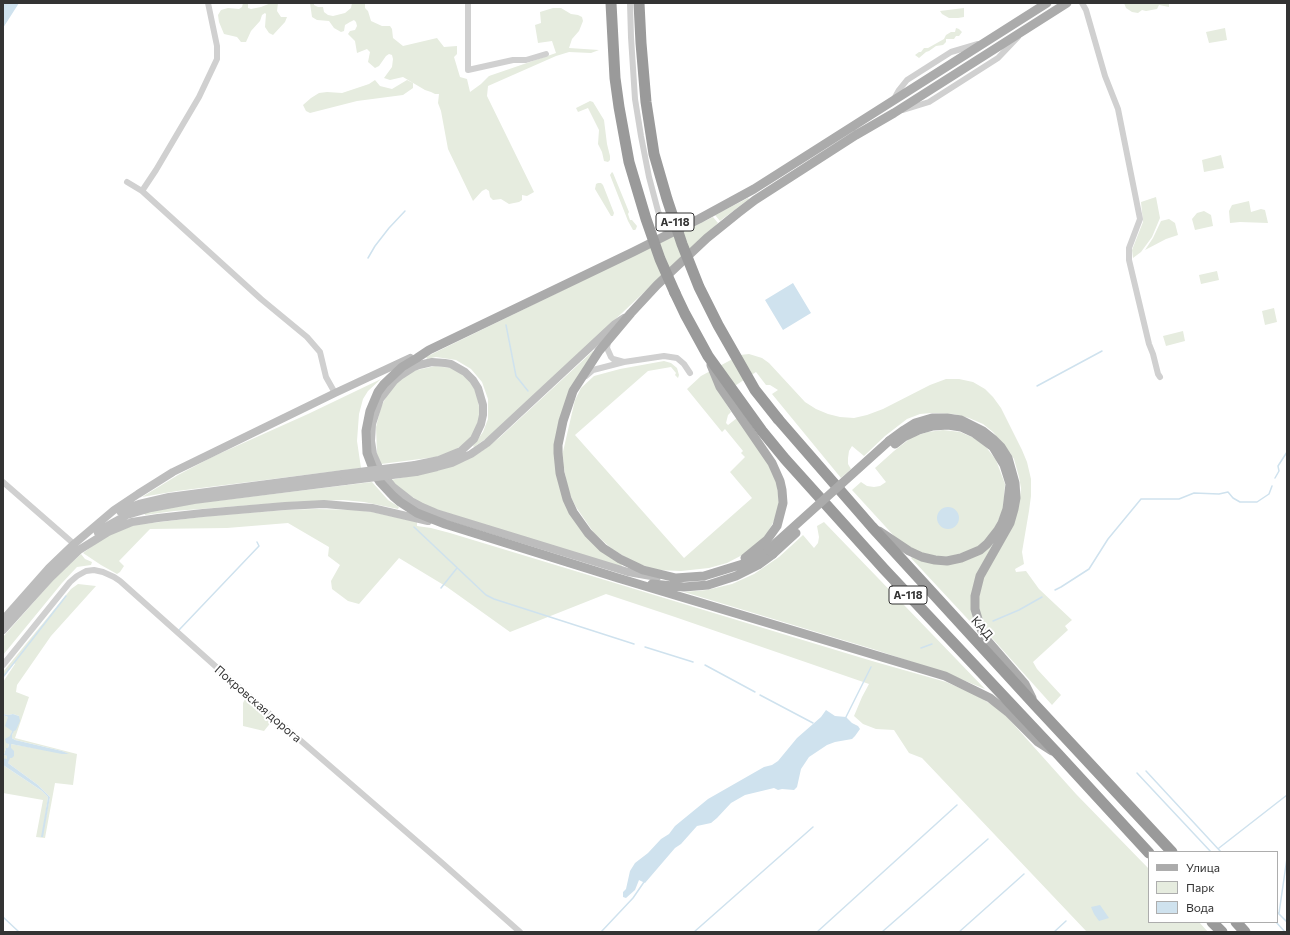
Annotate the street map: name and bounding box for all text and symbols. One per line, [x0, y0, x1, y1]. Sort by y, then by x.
road number: А-118 [656, 213, 694, 231]
road number: А-118 [889, 586, 927, 604]
street label: КАД [968, 614, 996, 642]
street label: Покровская дорога [212, 662, 304, 746]
legend [1148, 851, 1278, 923]
text: Улица [1186, 860, 1220, 874]
text: Парк [1186, 880, 1215, 894]
text: Вода [1186, 900, 1214, 914]

